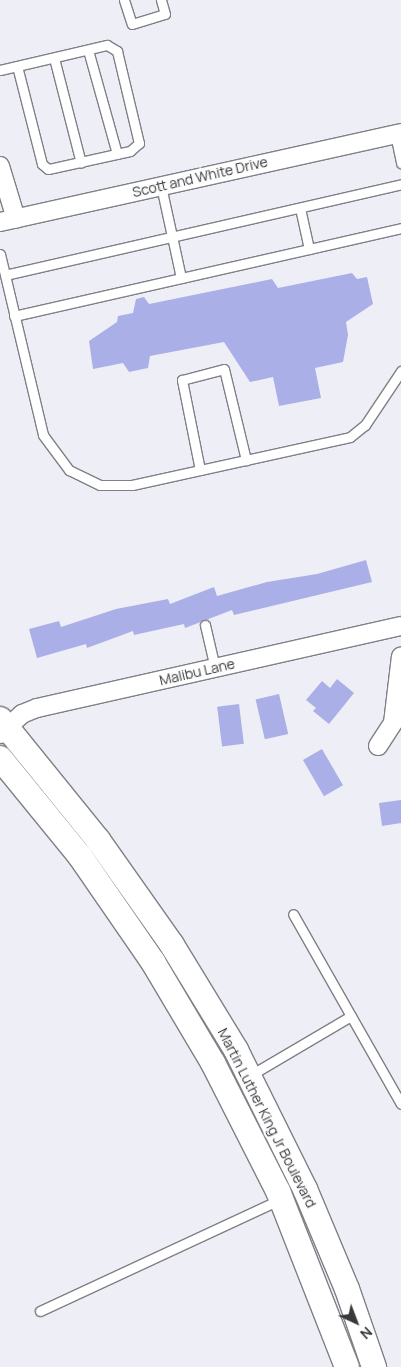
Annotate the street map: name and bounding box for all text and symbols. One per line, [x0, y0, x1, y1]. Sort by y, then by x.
street label: Scott and White Drive [131, 153, 269, 201]
street label: Malibu Lane [158, 655, 236, 689]
street label: Martin Luther King Jr Boulevard [214, 1025, 320, 1211]
north arrow [331, 1297, 381, 1347]
text: N [356, 1323, 377, 1344]

